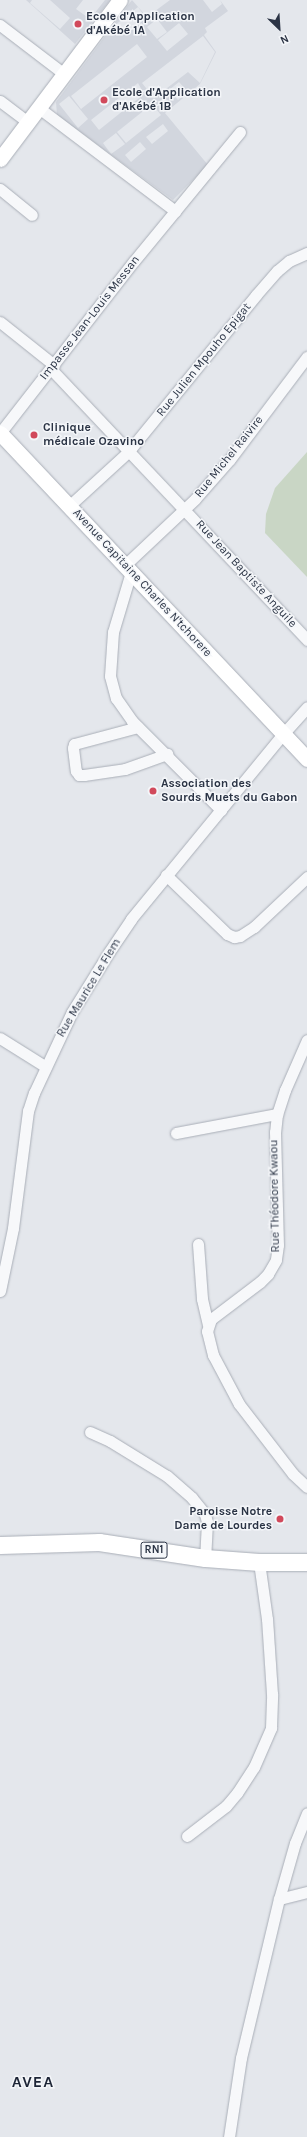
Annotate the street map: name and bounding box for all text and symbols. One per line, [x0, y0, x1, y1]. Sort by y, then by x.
north arrow [259, 8, 299, 48]
place label: Ecole d'Application d'Akébé 1A [86, 10, 195, 38]
marker: Ecole d'Application d'Akébé 1A [73, 19, 83, 29]
text: N [278, 32, 291, 47]
place label: Ecole d'Application d'Akébé 1B [112, 86, 221, 114]
marker: Ecole d'Application d'Akébé 1B [99, 95, 109, 105]
street label: Impasse Jean-Louis Messan [37, 253, 143, 383]
street label: Rue Julien Mpouho Epigat [154, 300, 254, 420]
street label: Rue Michel Raivire [192, 413, 266, 501]
place label: Clinique médicale Ozavino [43, 421, 144, 449]
marker: Clinique médicale Ozavino [28, 429, 40, 441]
street label: Avenue Capitaine Charles N'tchorere [69, 506, 215, 660]
street label: Rue Jean Baptiste Anguile [192, 517, 300, 631]
place label: Association des Sourds Muets du Gabon [161, 777, 298, 805]
marker: Association des Sourds Muets du Gabon [148, 786, 158, 796]
street label: Rue Maurice Le Flem [54, 936, 124, 1040]
street label: Rue Théodore Kwaou [267, 1139, 283, 1253]
place label: Paroisse Notre Dame de Lourdes [174, 1505, 272, 1533]
marker: Paroisse Notre Dame de Lourdes [275, 1514, 285, 1524]
road number: RN1 [140, 1541, 168, 1559]
district label: AVEA [12, 2072, 54, 2092]

